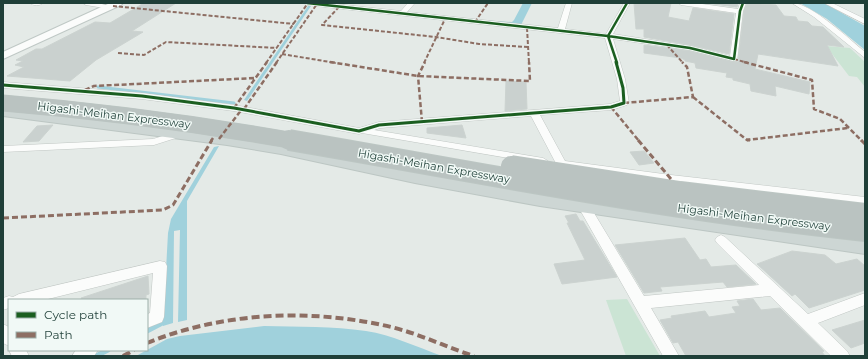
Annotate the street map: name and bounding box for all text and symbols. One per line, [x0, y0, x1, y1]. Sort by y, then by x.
street label: Higashi-Meihan Expressway [37, 99, 191, 131]
street label: Higashi-Meihan Expressway [357, 146, 511, 186]
street label: Higashi-Meihan Expressway [677, 201, 831, 233]
legend [8, 299, 148, 351]
text: Cycle path [44, 307, 107, 322]
text: Path [44, 327, 73, 342]

